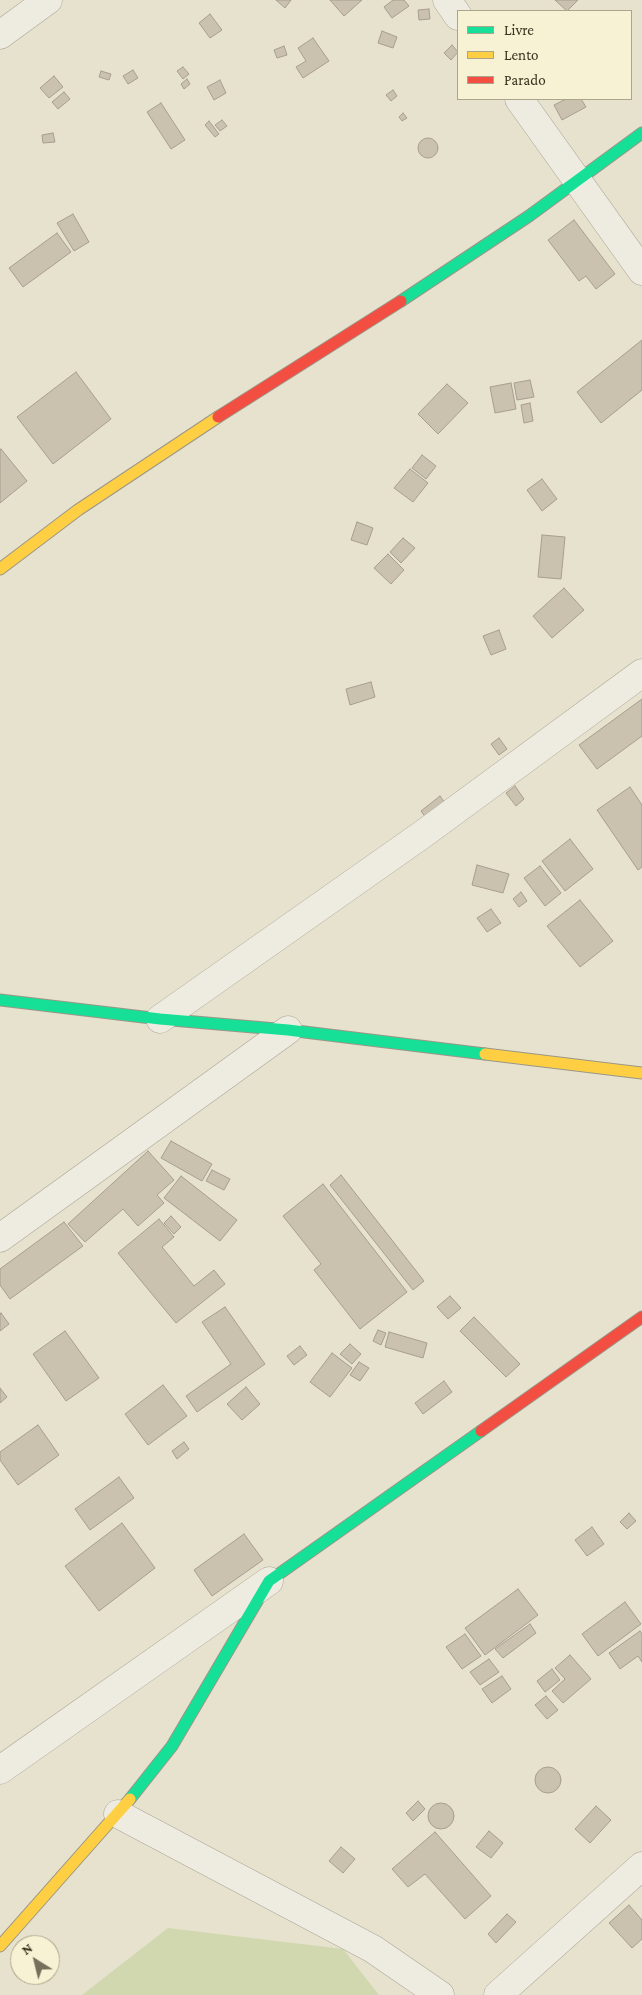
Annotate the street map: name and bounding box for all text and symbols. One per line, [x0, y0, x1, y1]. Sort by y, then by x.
legend [457, 10, 632, 100]
text: Livre [504, 22, 534, 38]
text: Lento [504, 47, 538, 63]
text: Parado [504, 72, 546, 88]
north arrow [10, 1935, 60, 1985]
text: N [18, 1939, 35, 1958]

